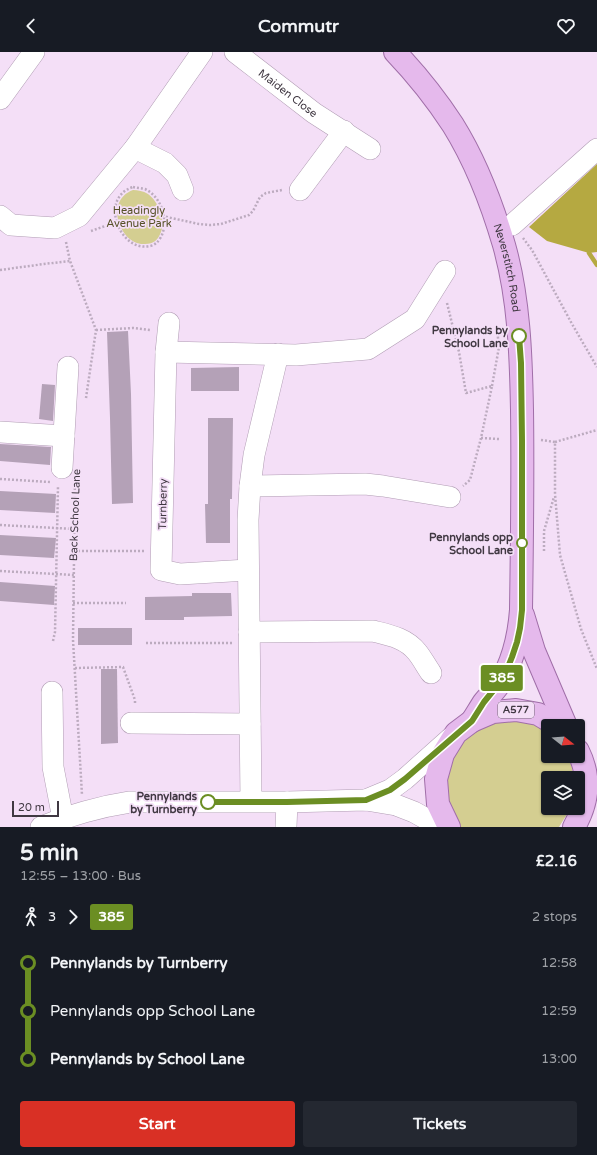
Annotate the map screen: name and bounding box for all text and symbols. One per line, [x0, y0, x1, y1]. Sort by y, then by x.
icon: back [20, 15, 42, 37]
text: Commutr [258, 15, 339, 37]
icon: heart [555, 15, 577, 37]
street label: Maiden Close [256, 66, 320, 120]
park label: Headingly Avenue Park [106, 204, 172, 230]
street label: Neverstitch Road [491, 222, 523, 313]
place label: Pennylands by School Lane [432, 324, 509, 350]
marker: Pennylands by School Lane [511, 328, 527, 344]
street label: Back School Lane [67, 469, 83, 561]
street label: Turnberry [156, 478, 170, 530]
place label: Pennylands opp School Lane [429, 531, 514, 557]
marker: Pennylands opp School Lane [516, 537, 528, 549]
line badge: 385 [479, 665, 525, 691]
text: 385 [489, 669, 515, 686]
road number: A577 [498, 702, 534, 718]
north arrow [541, 719, 585, 763]
map controls [541, 719, 585, 815]
button: layers [541, 771, 585, 815]
place label: Pennylands by Turnberry [130, 790, 198, 817]
marker: Pennylands by Turnberry [200, 794, 216, 810]
scale bar [12, 799, 59, 818]
text: 20 m [18, 801, 45, 814]
text: 5 min [20, 840, 79, 866]
text: £2.16 [536, 852, 577, 870]
text: 12:55 – 13:00 · Bus [20, 868, 141, 884]
icon: walk [20, 906, 42, 928]
icon: forward [62, 906, 84, 928]
text: 385 [98, 908, 125, 925]
text: 3 [48, 909, 56, 925]
text: 2 stops [532, 909, 577, 925]
text: Pennylands by Turnberry [50, 954, 227, 972]
text: 12:58 [541, 955, 577, 971]
text: Pennylands opp School Lane [50, 1002, 255, 1020]
text: 12:59 [541, 1003, 577, 1019]
text: Pennylands by School Lane [50, 1050, 245, 1068]
text: 13:00 [541, 1051, 577, 1067]
button: Start [20, 1101, 295, 1147]
button: Tickets [303, 1101, 577, 1147]

